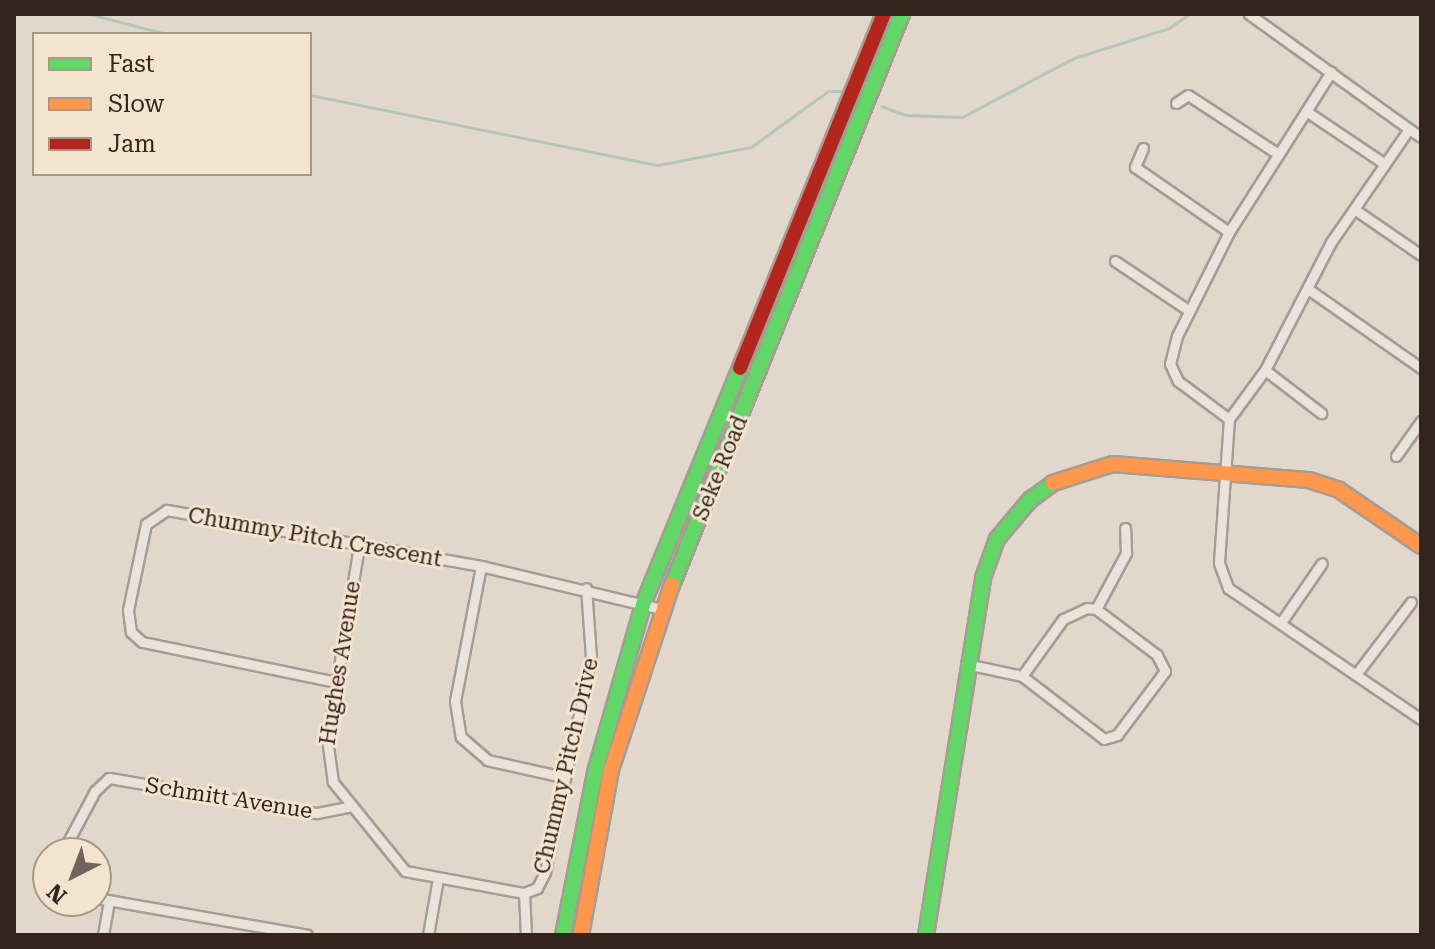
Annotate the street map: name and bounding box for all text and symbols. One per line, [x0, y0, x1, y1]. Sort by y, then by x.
legend [32, 32, 312, 176]
text: Fast [108, 50, 155, 78]
text: Slow [108, 90, 164, 118]
text: Jam [108, 130, 156, 158]
street label: Seke Road [687, 412, 753, 524]
street label: Chummy Pitch Crescent [186, 502, 444, 572]
street label: Hughes Avenue [314, 579, 366, 747]
street label: Chummy Pitch Drive [528, 656, 604, 876]
street label: Schmitt Avenue [144, 772, 314, 824]
north arrow [32, 837, 112, 917]
text: N [42, 879, 72, 909]

